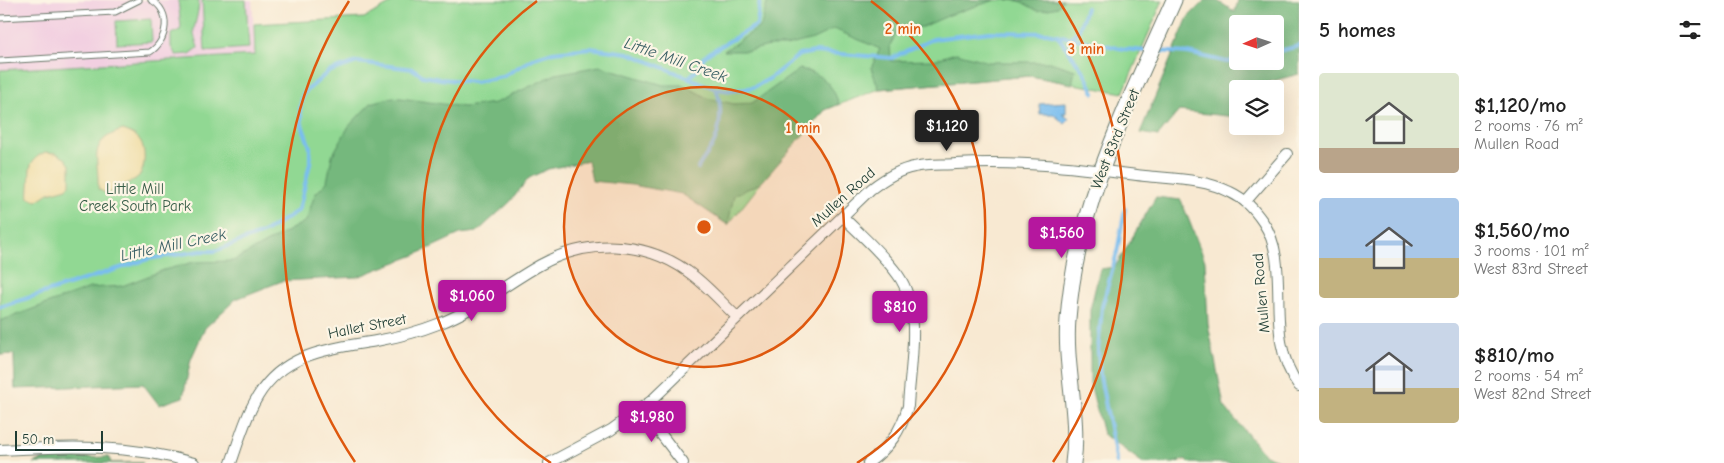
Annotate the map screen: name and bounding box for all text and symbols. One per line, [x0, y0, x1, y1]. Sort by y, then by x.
north arrow [1229, 15, 1284, 70]
map controls [1229, 15, 1284, 135]
icon: filters [1676, 16, 1704, 44]
text: 5 homes [1319, 18, 1396, 42]
text: 2 min [885, 20, 921, 38]
water label: Little Mill Creek [622, 34, 730, 86]
text: 3 min [1068, 40, 1104, 58]
button: layers [1229, 80, 1284, 135]
street label: West 83rd Street [1087, 86, 1144, 192]
icon: home [1359, 93, 1419, 153]
text: $1,120/mo [1474, 93, 1566, 117]
pin: $1,120 [906, 110, 988, 152]
text: $1,120 [926, 117, 968, 135]
text: 2 rooms · 76 m² [1474, 117, 1583, 135]
text: 1 min [786, 119, 820, 137]
text: Mullen Road [1474, 135, 1559, 153]
street label: Mullen Road [807, 164, 879, 230]
park label: Little Mill Creek South Park [79, 180, 192, 215]
pin: $1,560 [1021, 216, 1103, 259]
centre of rings [695, 218, 713, 236]
icon: home [1359, 218, 1419, 278]
text: $1,560/mo [1474, 218, 1570, 242]
text: $1,560 [1040, 224, 1085, 242]
water label: Little Mill Creek [119, 225, 228, 265]
text: 3 rooms · 101 m² [1474, 242, 1589, 260]
street label: Mullen Road [1249, 252, 1273, 334]
text: West 83rd Street [1474, 260, 1587, 278]
pin: $1,060 [431, 280, 513, 322]
text: $1,060 [449, 287, 495, 305]
pin: $810 [870, 290, 930, 333]
text: $810 [883, 298, 917, 316]
street label: Hallet Street [326, 309, 408, 342]
icon: home [1359, 343, 1419, 403]
text: $810/mo [1474, 343, 1554, 367]
text: 2 rooms · 54 m² [1474, 367, 1583, 385]
text: West 82nd Street [1474, 385, 1591, 403]
pin: $1,980 [611, 400, 693, 443]
text: $1,980 [630, 408, 674, 426]
scale bar [15, 428, 102, 451]
text: 50 m [22, 431, 54, 448]

